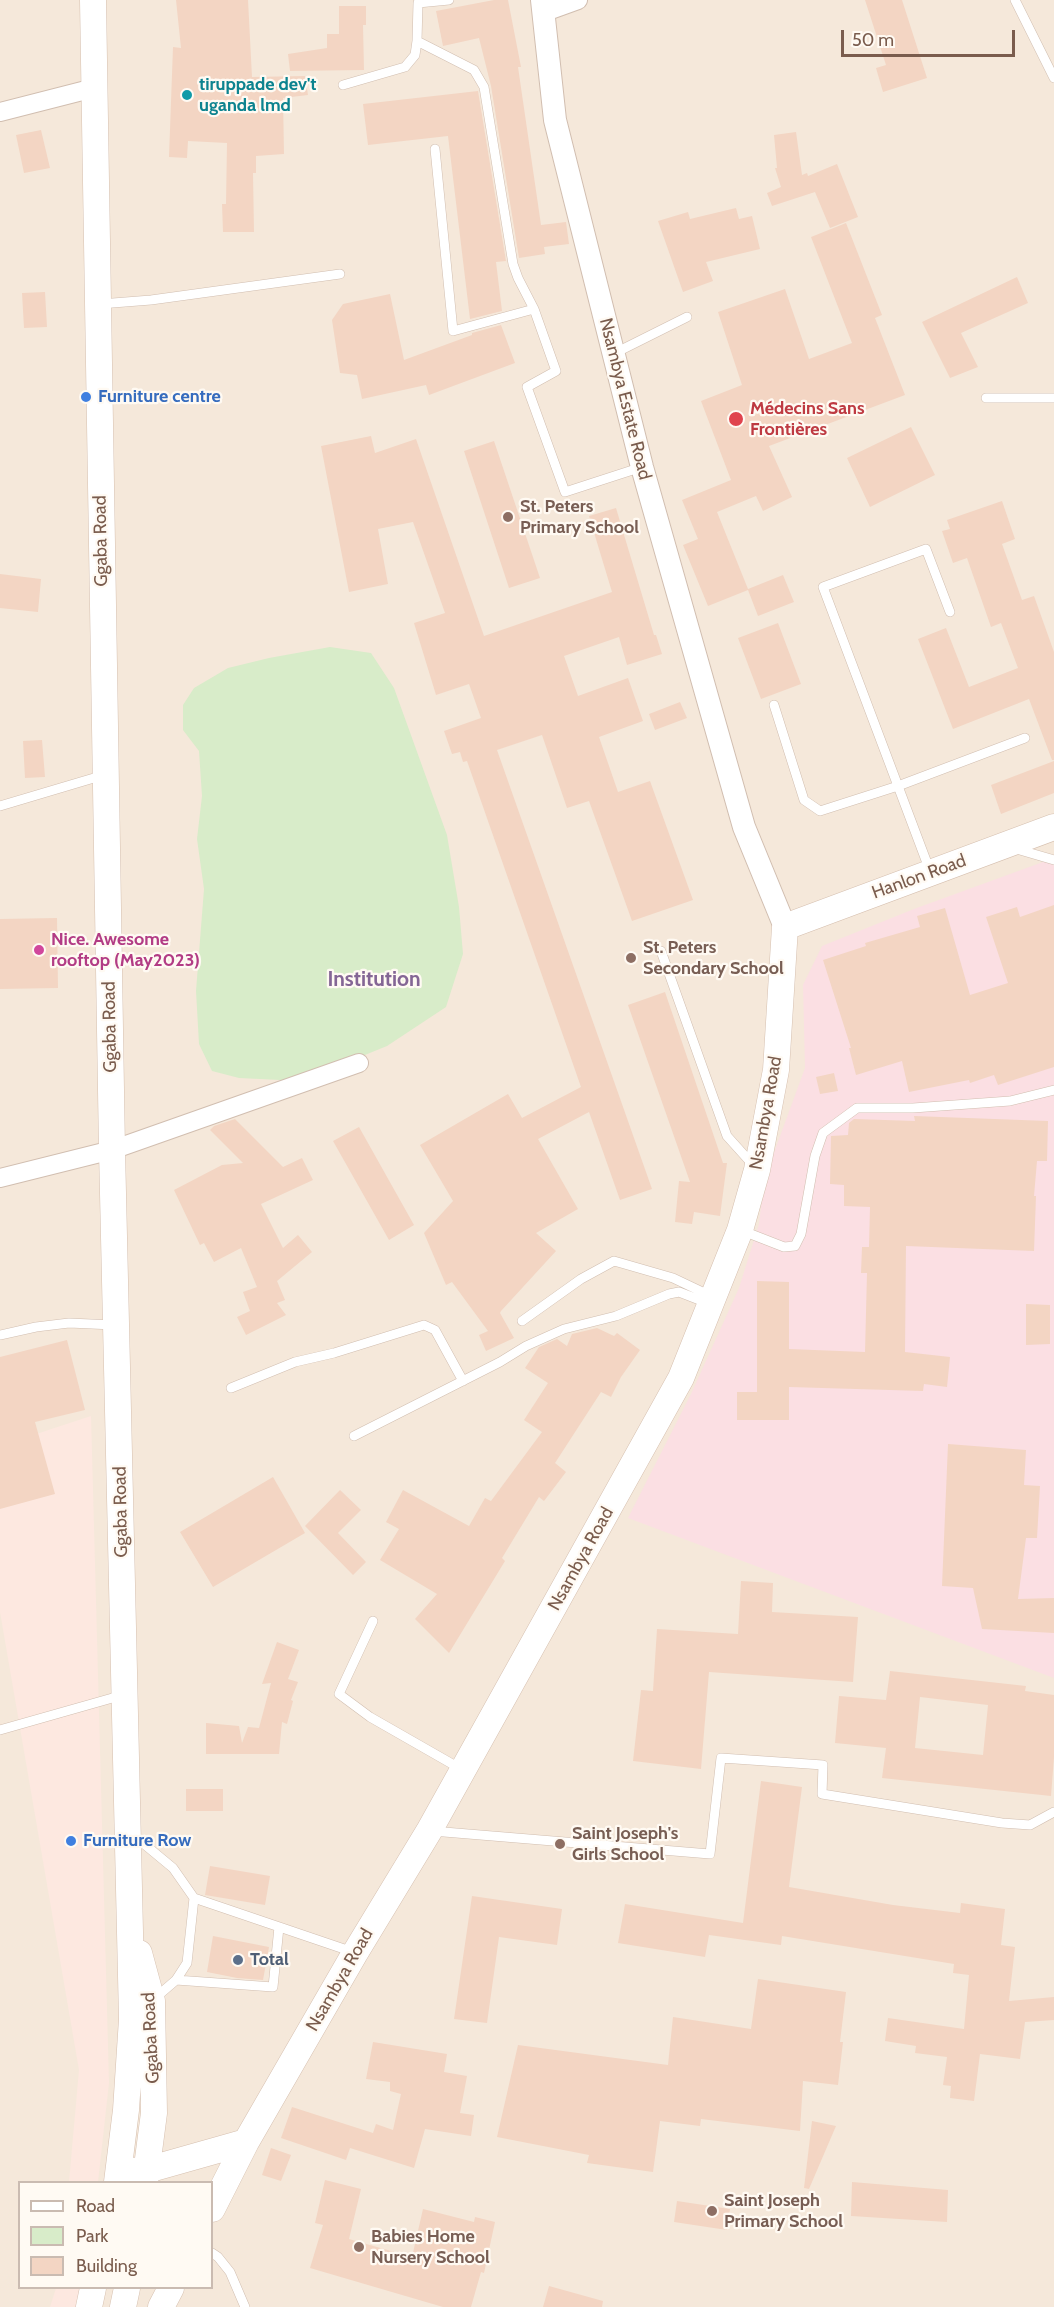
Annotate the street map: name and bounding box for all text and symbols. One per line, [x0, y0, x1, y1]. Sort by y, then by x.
scale bar [844, 18, 1018, 56]
text: 50 m [852, 29, 894, 51]
place label: tiruppade dev't uganda lmd [199, 74, 316, 116]
marker: tiruppade dev't uganda lmd [180, 88, 194, 102]
street label: Nsambya Estate Road [594, 316, 656, 482]
place label: Furniture centre [98, 386, 221, 408]
marker: Furniture centre [79, 390, 93, 404]
place label: Médecins Sans Frontières [750, 398, 865, 440]
marker: Médecins Sans Frontières [727, 410, 745, 428]
street label: Ggaba Road [89, 495, 113, 587]
place label: St. Peters Primary School [520, 496, 639, 538]
marker: St. Peters Primary School [501, 510, 515, 524]
street label: Hanlon Road [869, 850, 969, 904]
place label: Nice. Awesome rooftop (May2023) [51, 929, 200, 972]
place label: St. Peters Secondary School [643, 937, 784, 980]
marker: Nice. Awesome rooftop (May2023) [32, 943, 46, 957]
marker: St. Peters Secondary School [624, 951, 638, 965]
district label: Institution [327, 967, 421, 993]
street label: Ggaba Road [98, 981, 122, 1073]
street label: Nsambya Road [745, 1055, 787, 1171]
street label: Ggaba Road [109, 1466, 133, 1558]
street label: Nsambya Road [544, 1504, 618, 1614]
place label: Saint Joseph's Girls School [572, 1823, 678, 1866]
place label: Furniture Row [83, 1830, 191, 1852]
marker: Furniture Row [64, 1834, 78, 1848]
marker: Saint Joseph's Girls School [553, 1837, 567, 1851]
street label: Nsambya Road [302, 1925, 378, 2035]
place label: Total [250, 1949, 289, 1971]
marker: Total [231, 1953, 245, 1967]
street label: Ggaba Road [138, 1992, 164, 2084]
legend [18, 2181, 213, 2289]
place label: Saint Joseph Primary School [724, 2190, 843, 2232]
text: Road [76, 2195, 115, 2217]
marker: Saint Joseph Primary School [705, 2204, 719, 2218]
text: Park [76, 2225, 108, 2247]
place label: Babies Home Nursery School [371, 2226, 490, 2268]
marker: Babies Home Nursery School [352, 2240, 366, 2254]
text: Building [76, 2255, 137, 2277]

